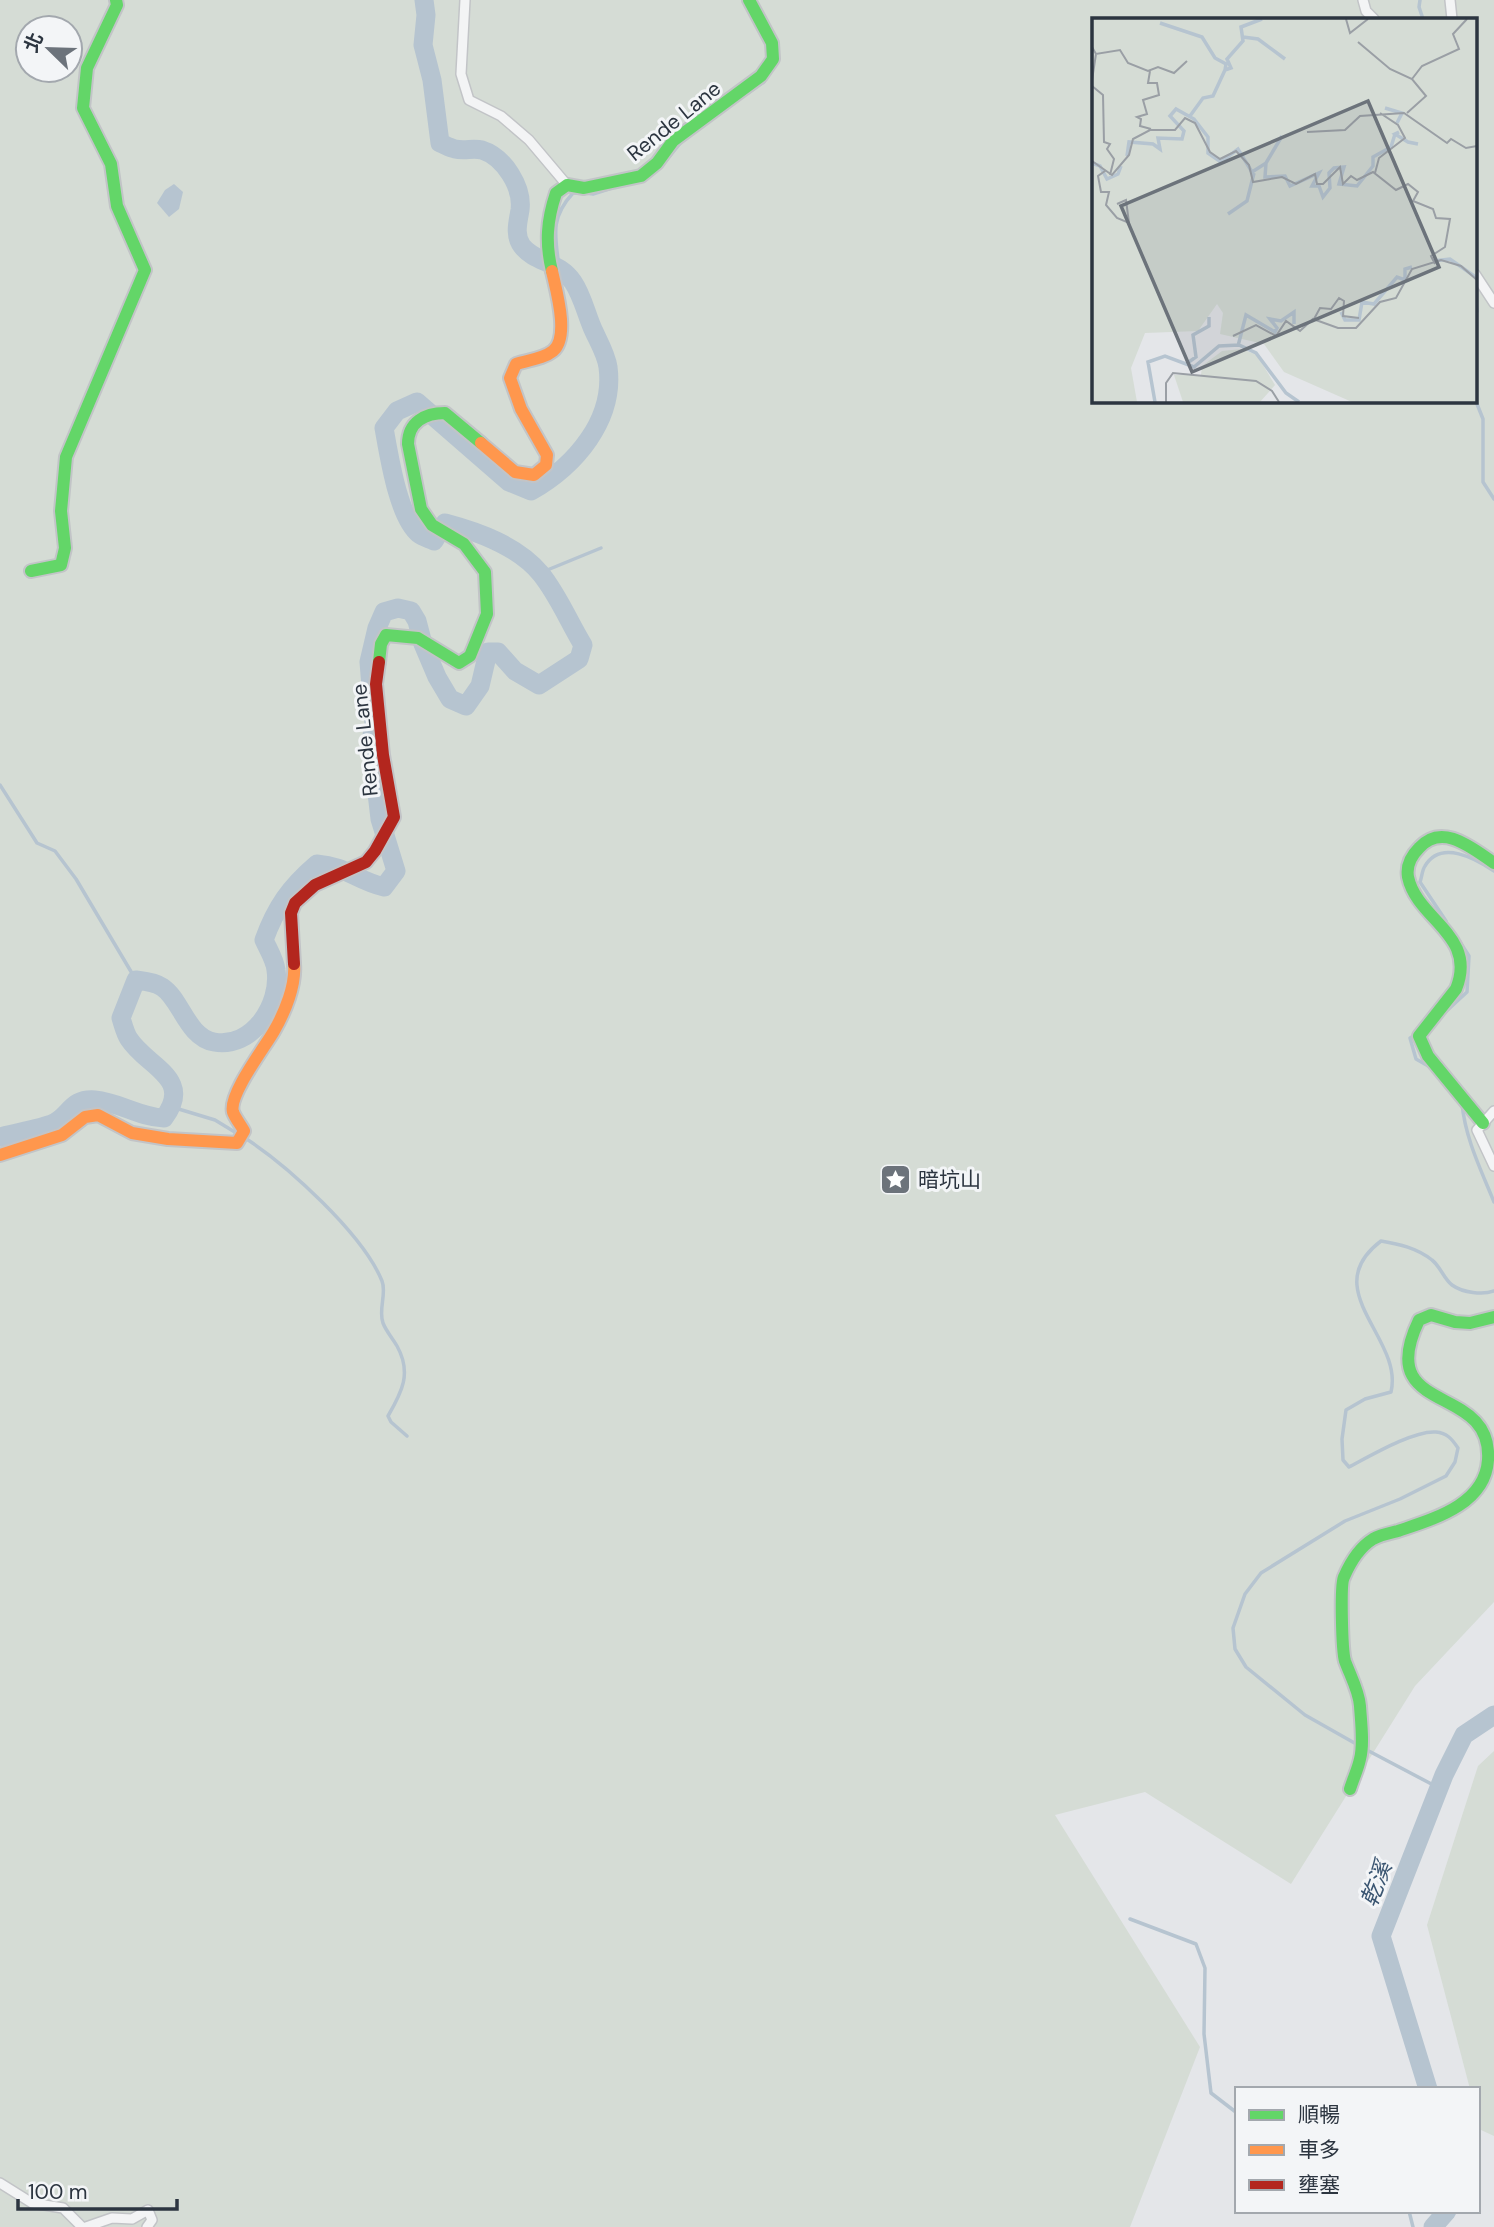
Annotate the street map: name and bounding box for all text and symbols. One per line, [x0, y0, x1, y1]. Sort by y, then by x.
north arrow [14, 14, 84, 84]
inset map [1092, 18, 1476, 402]
text: 北 [19, 29, 49, 56]
street label: Rende Lane [621, 75, 727, 167]
street label: Rende Lane [345, 682, 385, 798]
place icon: 暗坑山 [878, 1163, 912, 1197]
place label: 暗坑山 [918, 1166, 981, 1194]
water label: 乾溪 [1354, 1854, 1399, 1911]
legend [1235, 2087, 1480, 2213]
text: 順暢 [1298, 2101, 1340, 2129]
text: 車多 [1298, 2136, 1340, 2164]
scale bar [18, 2168, 177, 2212]
text: 壅塞 [1298, 2171, 1340, 2199]
text: 100 m [28, 2178, 88, 2206]

